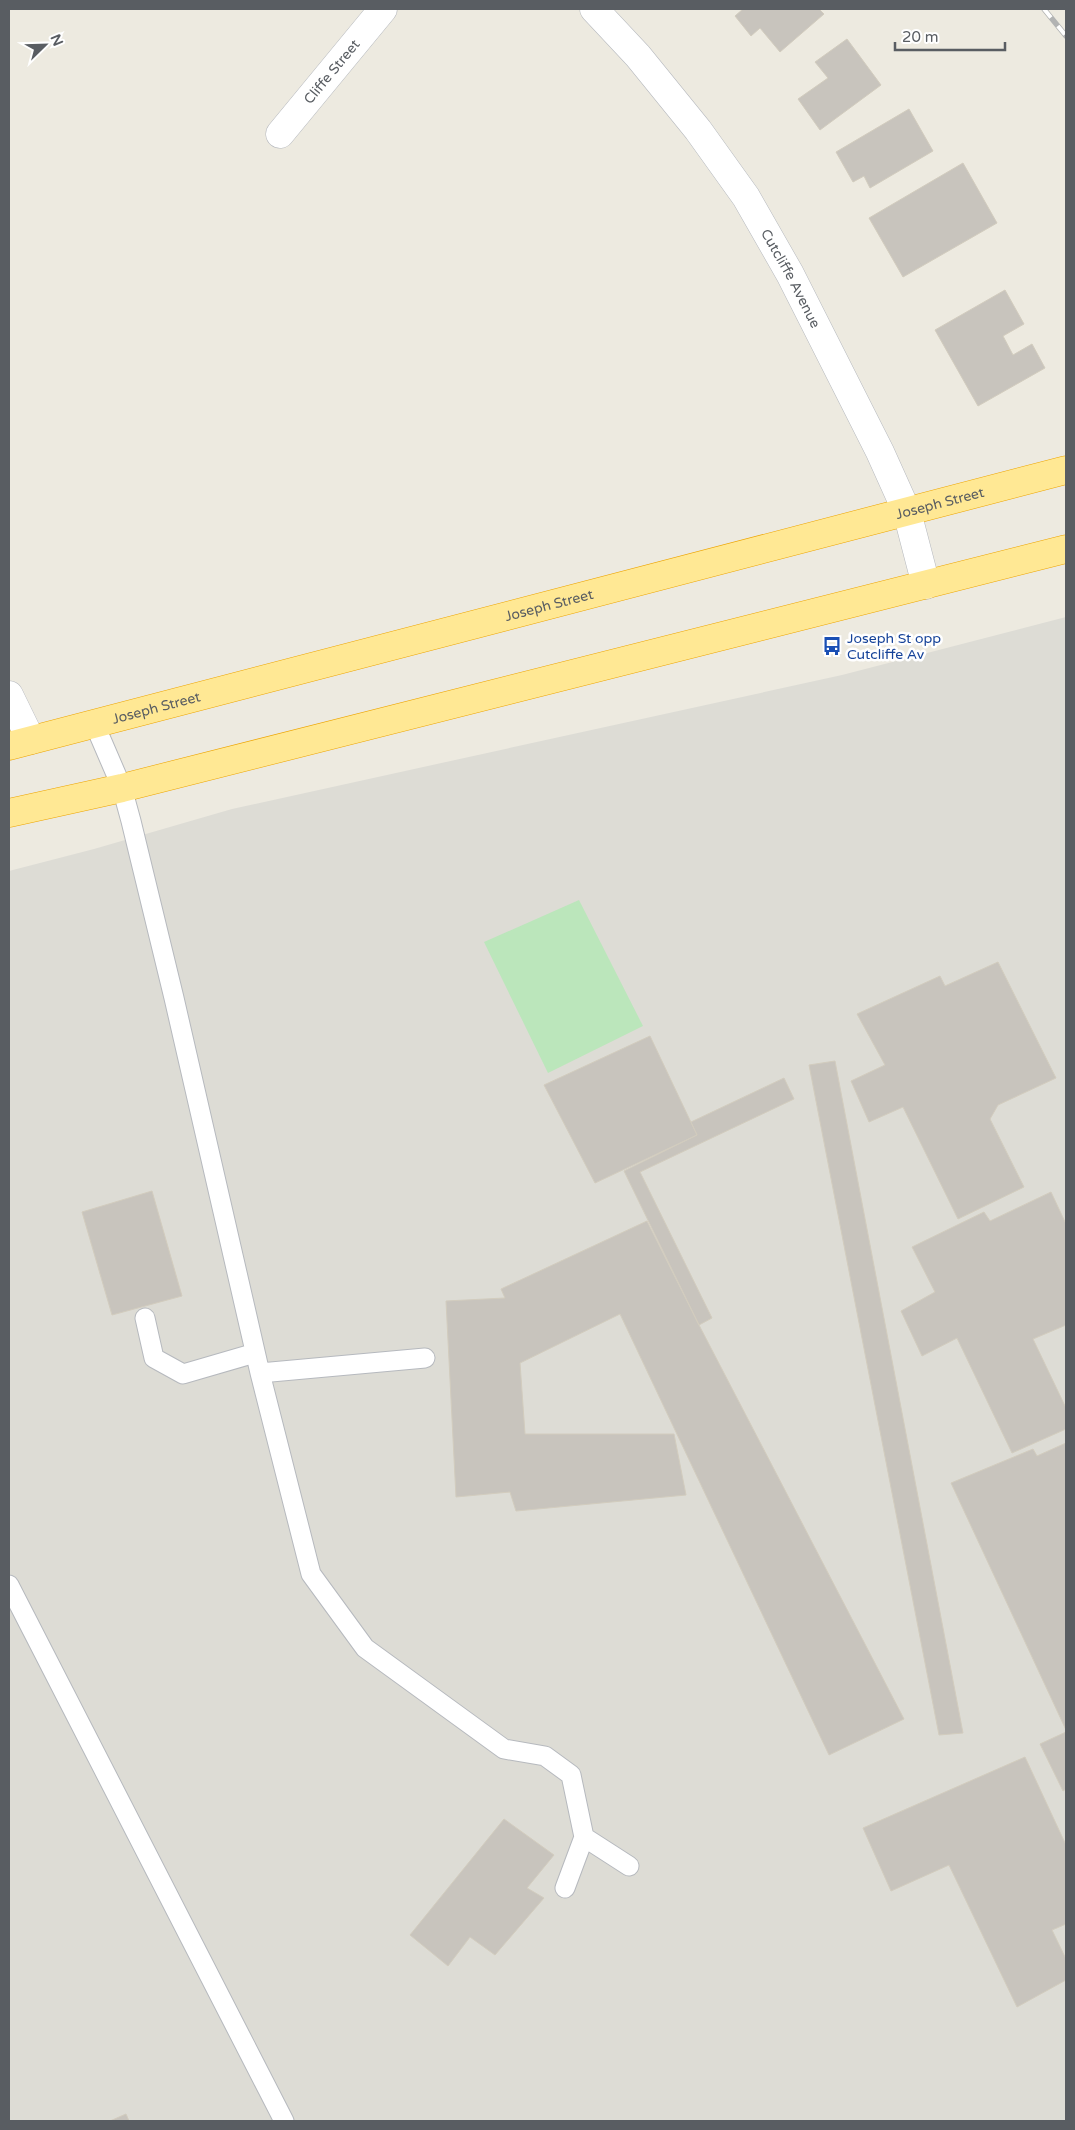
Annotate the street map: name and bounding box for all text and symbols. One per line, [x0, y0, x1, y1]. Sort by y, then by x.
north arrow [20, 20, 70, 70]
scale bar [895, 20, 1005, 52]
text: 20 m [902, 28, 939, 46]
text: N [46, 32, 67, 49]
street label: Cliffe Street [300, 35, 364, 108]
street label: Cutcliffe Avenue [757, 226, 824, 331]
street label: Joseph Street [894, 484, 987, 523]
street label: Joseph Street [503, 586, 596, 625]
place label: Joseph St opp Cutcliffe Av [847, 630, 941, 663]
bus stop icon: Joseph St opp Cutcliffe Av [821, 635, 843, 657]
street label: Joseph Street [110, 688, 203, 728]

